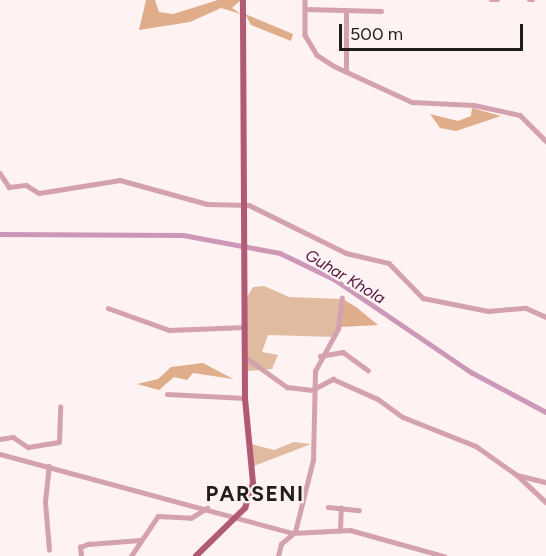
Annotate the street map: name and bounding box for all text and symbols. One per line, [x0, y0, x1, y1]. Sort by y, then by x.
scale bar [342, 12, 526, 50]
text: 500 m [350, 23, 403, 45]
water label: Guhar Khola [302, 246, 388, 308]
district label: PARSENI [205, 481, 305, 507]

